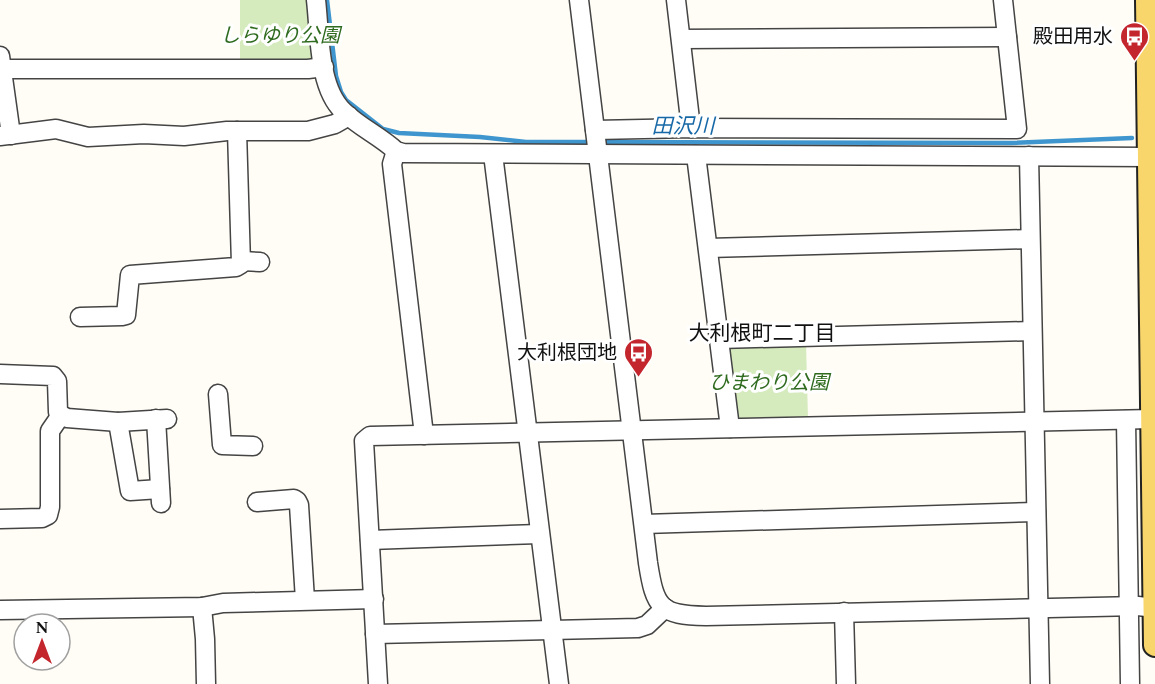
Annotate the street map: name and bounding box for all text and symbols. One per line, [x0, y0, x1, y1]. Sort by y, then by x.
bus stop icon: 殿田用水 [1118, 20, 1150, 62]
park label: しらゆり公園 [220, 21, 343, 51]
place label: 殿田用水 [1033, 22, 1113, 52]
water label: 田沢川 [652, 111, 716, 143]
district label: 大利根町二丁目 [689, 318, 836, 350]
bus stop icon: 大利根団地 [622, 336, 654, 378]
place label: 大利根団地 [517, 338, 617, 368]
park label: ひまわり公園 [709, 368, 832, 398]
north arrow [12, 612, 72, 672]
text: N [35, 616, 49, 640]

